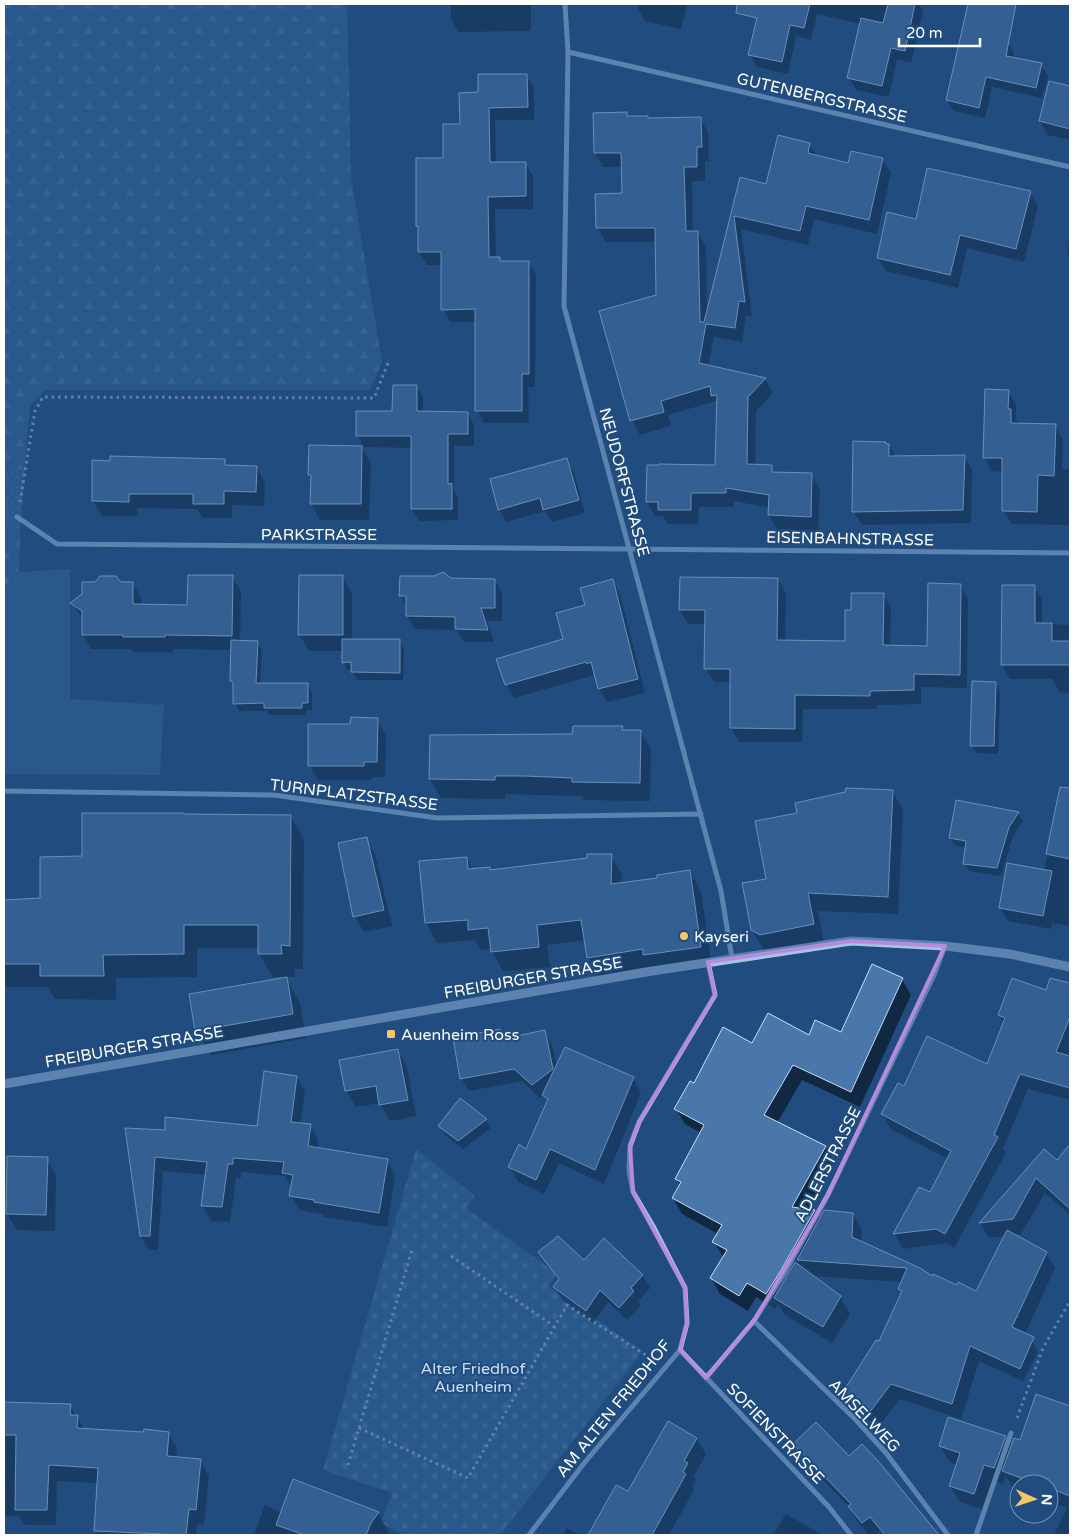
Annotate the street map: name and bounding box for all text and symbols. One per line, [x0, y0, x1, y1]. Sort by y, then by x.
scale bar [899, 15, 980, 47]
text: 20 m [906, 24, 943, 42]
street label: GUTENBERGSTRASSE [735, 69, 909, 127]
street label: NEUDORFSTRASSE [595, 405, 654, 559]
street label: PARKSTRASSE [261, 525, 377, 545]
street label: EISENBAHNSTRASSE [766, 528, 934, 550]
street label: TURNPLATZSTRASSE [269, 775, 439, 815]
place label: Kayseri [694, 927, 749, 947]
marker: Kayseri [678, 930, 690, 942]
street label: FREIBURGER STRASSE [442, 952, 624, 1004]
street label: FREIBURGER STRASSE [43, 1021, 225, 1073]
place label: Auenheim Ross [401, 1025, 519, 1045]
marker: Auenheim Ross [385, 1028, 397, 1040]
street label: ADLERSTRASSE [790, 1103, 866, 1226]
street label: AM ALTEN FRIEDHOF [552, 1336, 676, 1481]
park label: Alter Friedhof Auenheim [420, 1359, 527, 1397]
street label: AMSELWEG [824, 1375, 904, 1457]
street label: SOFIENSTRASSE [722, 1379, 828, 1488]
north arrow [1009, 1474, 1059, 1524]
text: N [1038, 1494, 1055, 1506]

